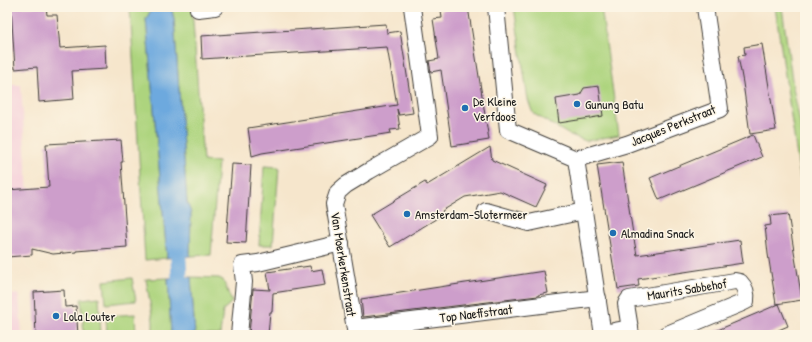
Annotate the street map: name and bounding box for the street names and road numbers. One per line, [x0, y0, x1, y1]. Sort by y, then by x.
street label: Jacques Perkstraat [628, 100, 719, 150]
street label: Van Moerkerkenstraat [327, 210, 361, 318]
street label: Maurits Sabbehof [646, 274, 729, 304]
street label: Top Naeffstraat [439, 300, 514, 326]

